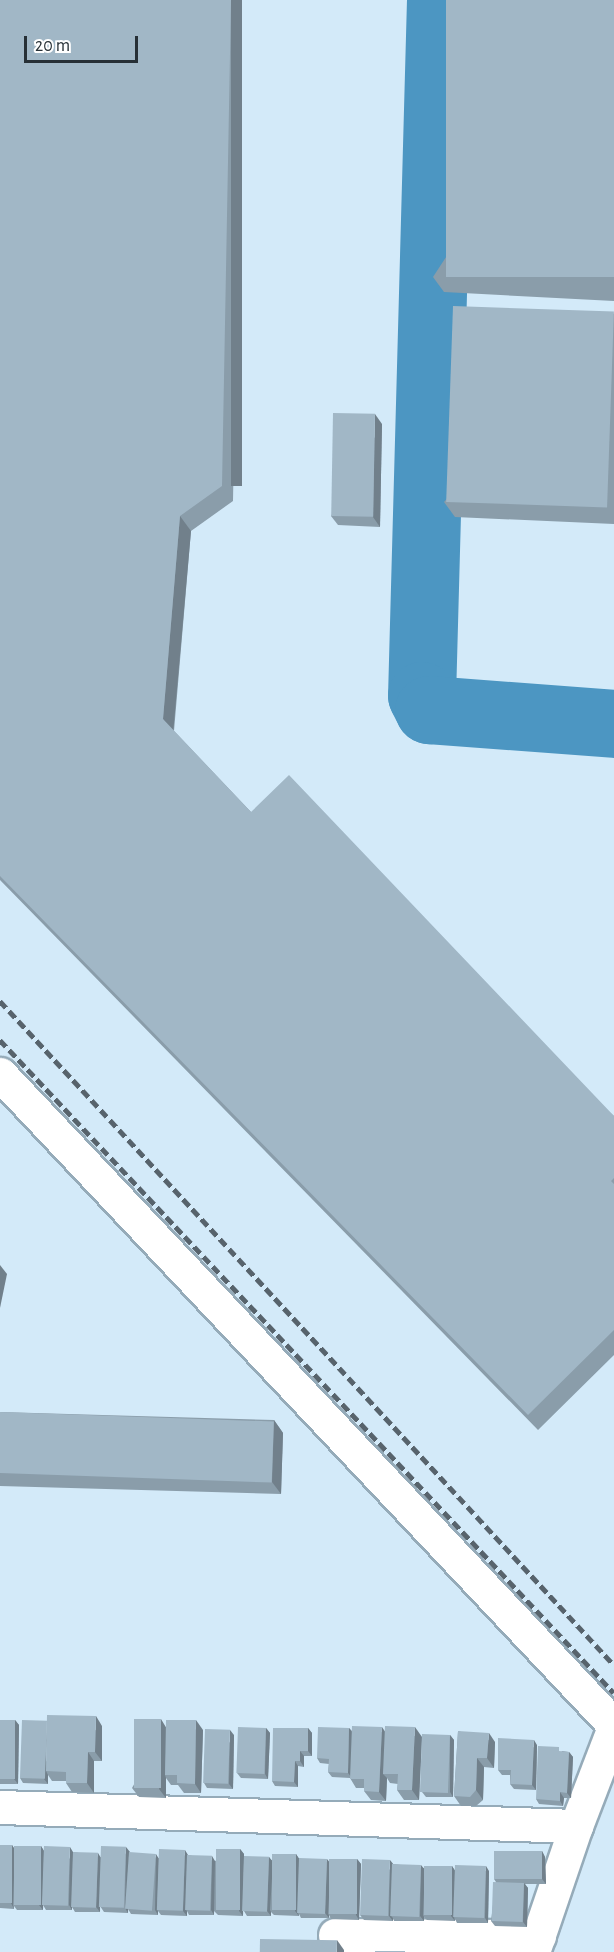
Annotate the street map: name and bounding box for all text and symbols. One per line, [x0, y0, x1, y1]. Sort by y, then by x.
scale bar [27, 24, 141, 62]
text: 20 m [35, 37, 70, 55]

